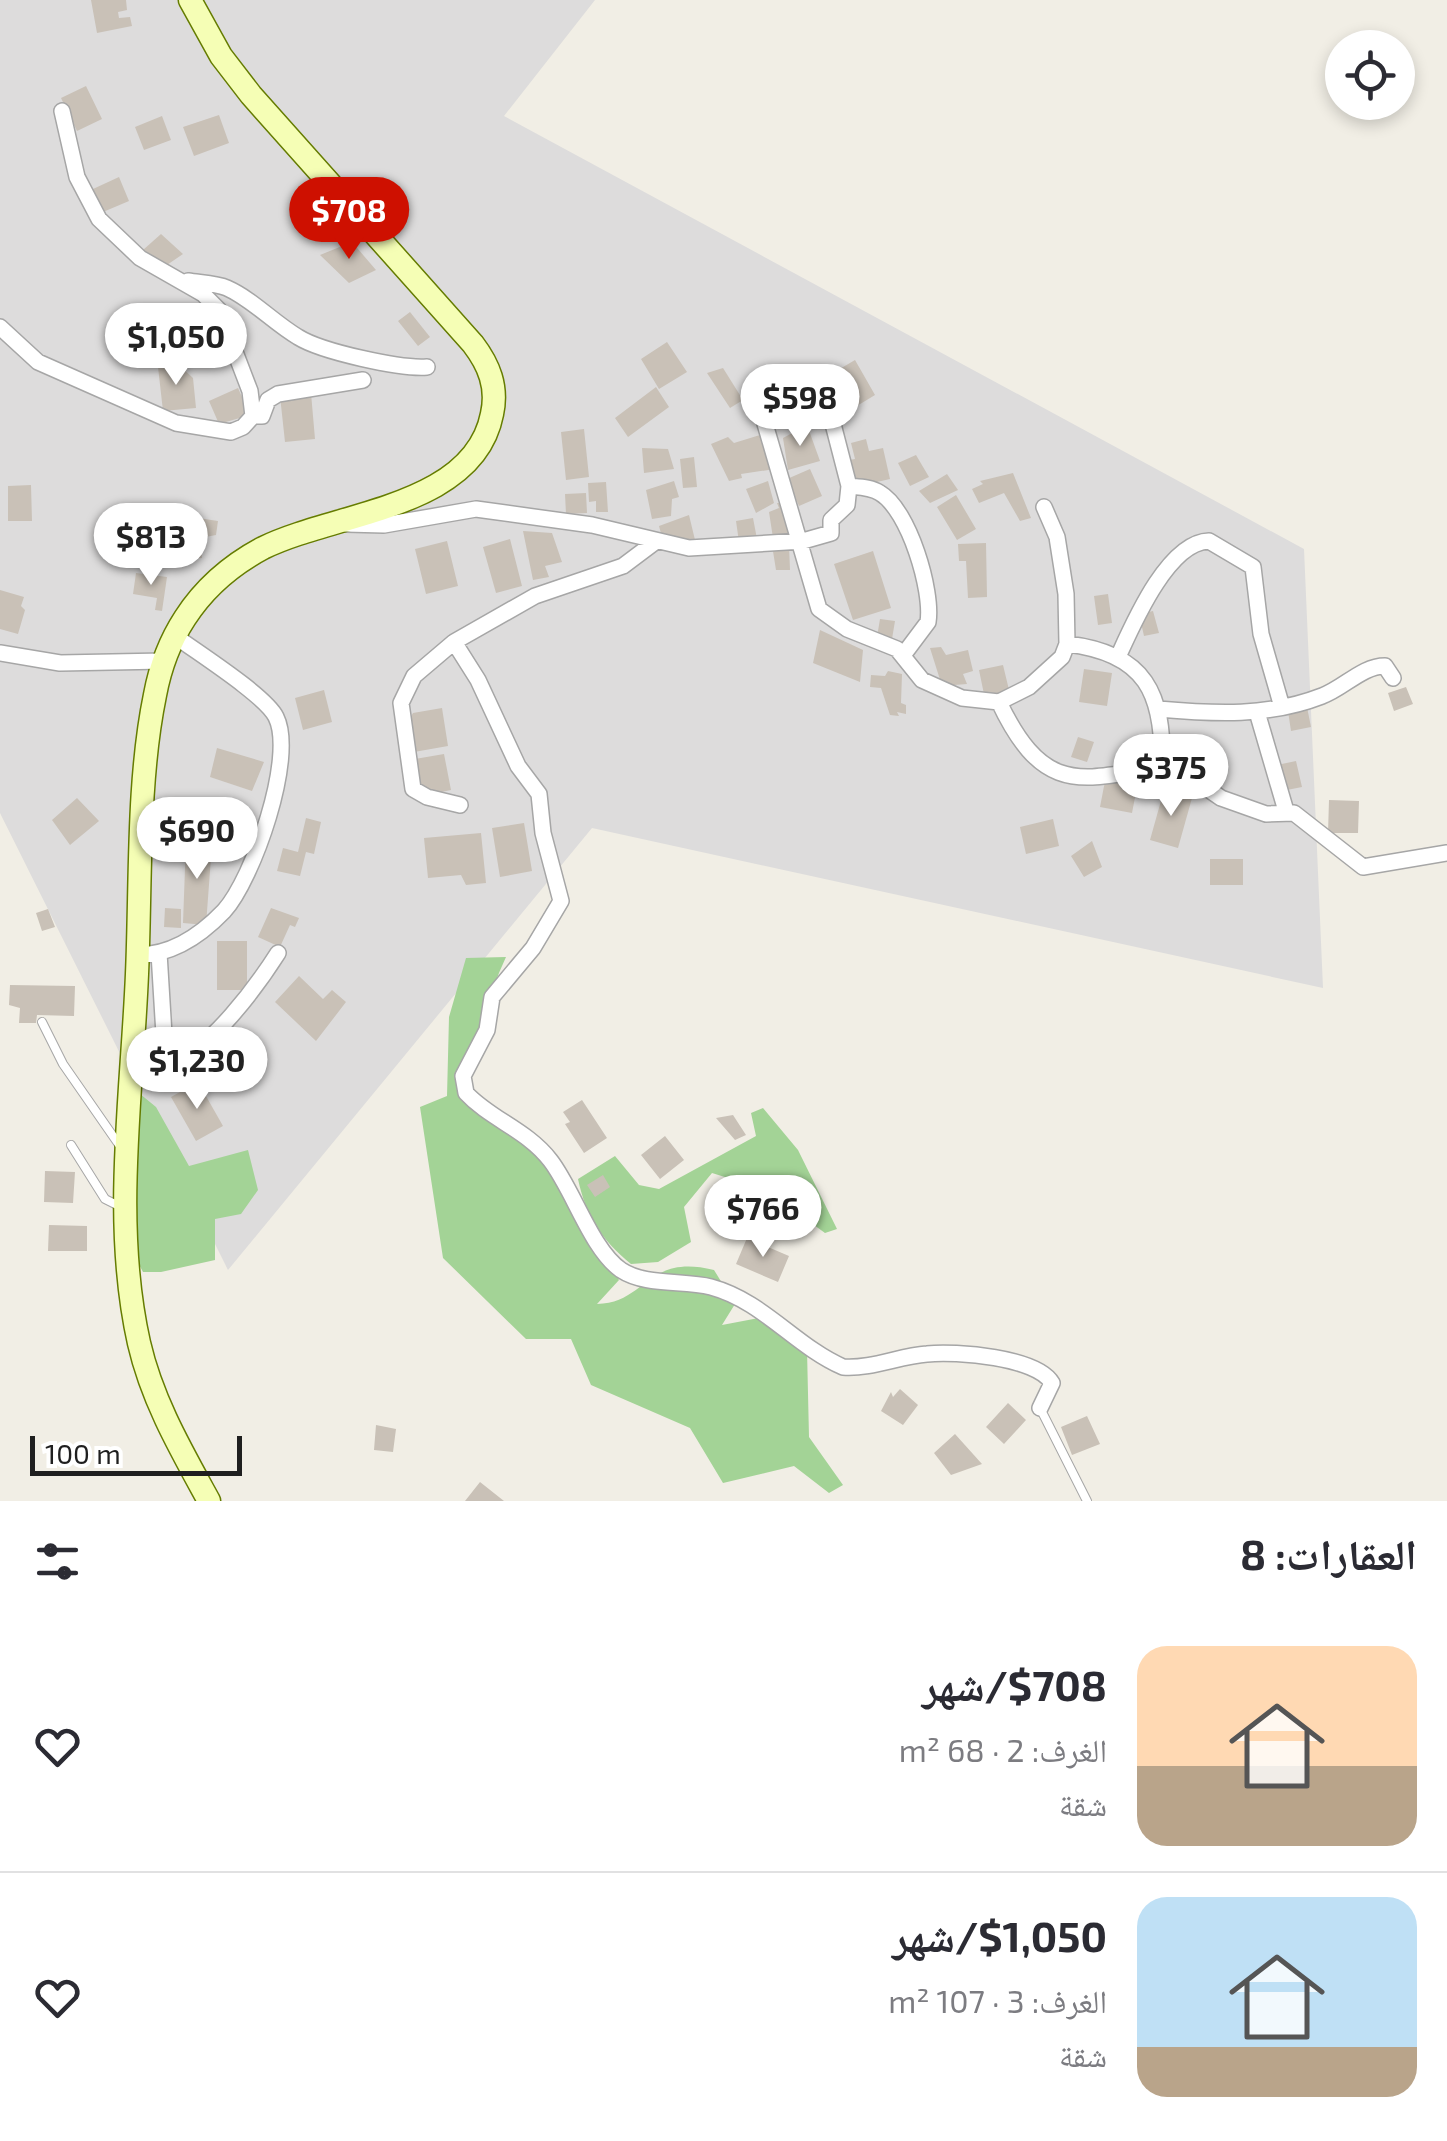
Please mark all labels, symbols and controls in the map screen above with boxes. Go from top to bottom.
map controls [1325,30,1415,120]
button: locate [1325,30,1415,120]
pin: $708 [290,177,408,262]
text: $708 [311,190,387,228]
pin: $1,050 [95,303,257,388]
text: $1,050 [127,316,225,354]
pin: $598 [741,364,859,449]
text: $598 [762,377,838,415]
pin: $813 [92,503,210,588]
text: $813 [116,516,186,554]
pin: $375 [1112,734,1230,819]
text: $375 [1135,747,1207,785]
pin: $690 [138,797,256,882]
text: $690 [159,810,235,848]
pin: $1,230 [116,1027,278,1112]
text: $1,230 [148,1040,246,1078]
pin: $766 [704,1175,822,1260]
text: $766 [726,1188,800,1226]
scale bar [30,1431,242,1476]
text: 100 m [45,1436,121,1470]
text: العقارات: 8 [1240,1528,1417,1578]
icon: filters [30,1534,85,1589]
text: $708/شهر [922,1659,1107,1709]
icon: home [1217,1686,1337,1806]
icon: heart [30,1719,85,1774]
text: الغرف: 2 · 68 m² [899,1730,1107,1768]
text: شقة [1059,1784,1107,1822]
text: $1,050/شهر [892,1910,1107,1960]
icon: home [1217,1937,1337,2057]
icon: heart [30,1970,85,2025]
text: الغرف: 3 · 107 m² [888,1981,1107,2019]
text: شقة [1059,2035,1107,2073]

